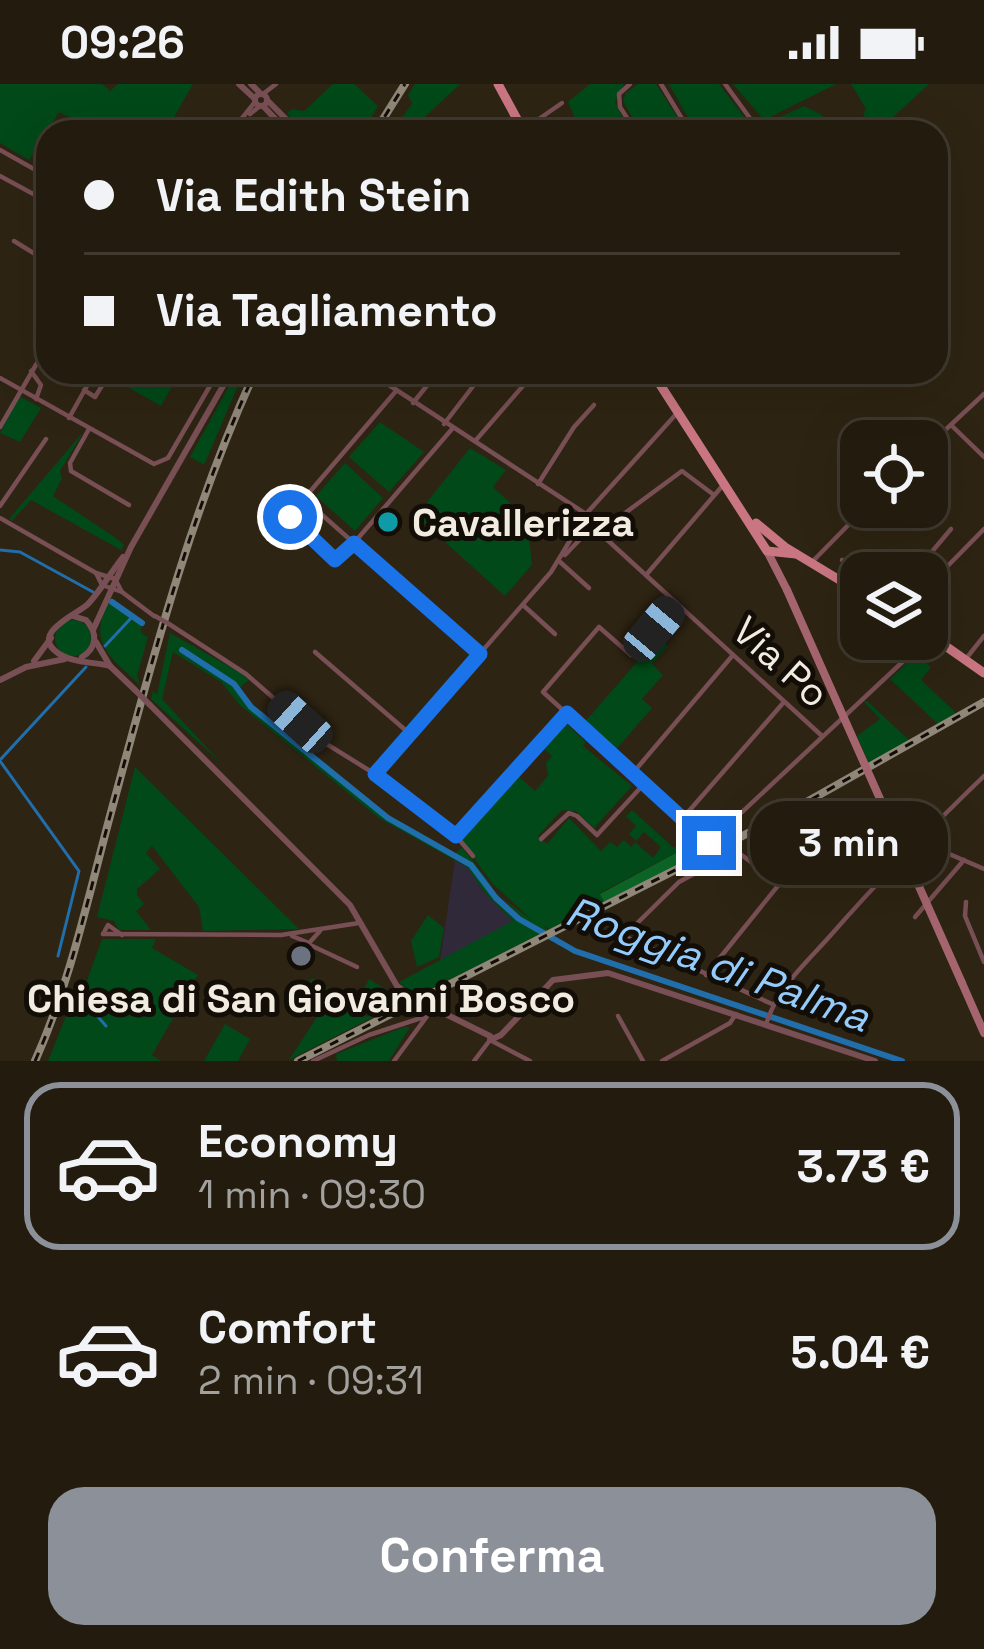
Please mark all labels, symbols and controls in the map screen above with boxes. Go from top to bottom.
text: 09:26 [60,14,185,71]
text: Via Edith Stein [156,167,471,224]
text: Via Tagliamento [156,282,497,339]
map controls [840,420,948,660]
button: locate [840,420,948,528]
route start [263,490,317,544]
place label: Cavallerizza [412,498,634,547]
marker: Cavallerizza [375,509,401,535]
button: layers [840,552,948,660]
car [617,590,691,668]
street label: Via Po [723,606,839,718]
car [261,685,339,759]
callout: 3 min [751,801,949,885]
route end [682,816,736,870]
text: 3 min [798,818,900,867]
water label: Roggia di Palma [559,885,878,1044]
marker: Chiesa di San Giovanni Bosco [288,943,314,969]
place label: Chiesa di San Giovanni Bosco [27,974,575,1023]
icon: car [54,1112,162,1220]
text: Economy [198,1113,398,1170]
text: 3.73 € [797,1138,930,1195]
text: 1 min · 09:30 [198,1170,426,1219]
icon: car [54,1298,162,1406]
text: Comfort [198,1299,377,1356]
text: 5.04 € [790,1324,930,1381]
text: 2 min · 09:31 [198,1356,424,1405]
button: Conferma [48,1487,936,1625]

